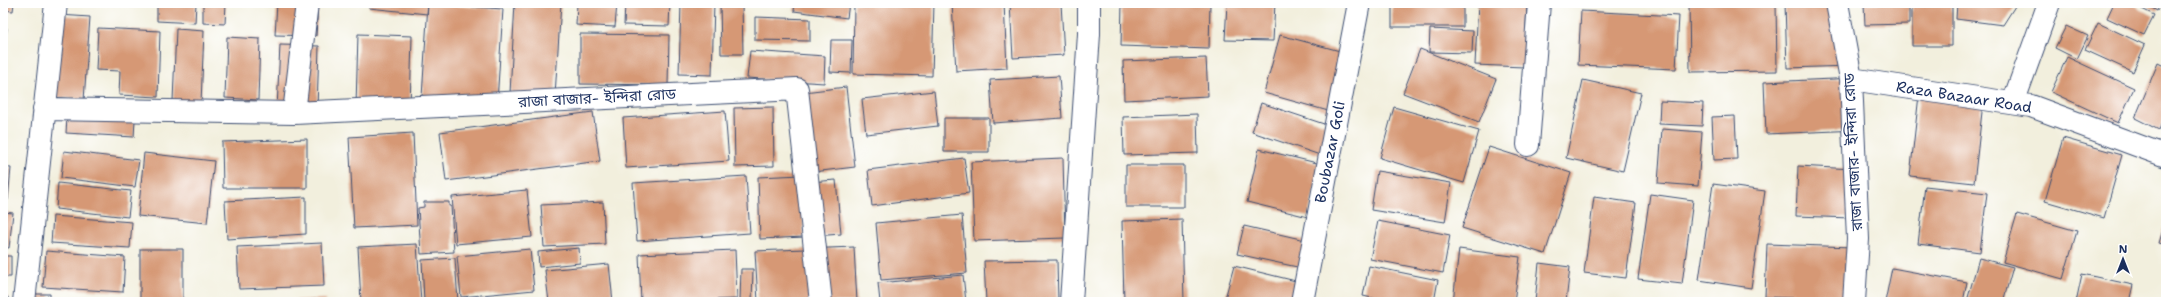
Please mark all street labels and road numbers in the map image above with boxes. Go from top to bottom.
street label: রাজা বাজার- ইন্দিরা রোড [1839,72,1867,232]
street label: Raza Bazaar Road [1895,76,2034,118]
street label: রাজা বাজার- ইন্দিরা রোড [517,84,677,112]
street label: Boubazar Goli [1310,99,1350,205]

